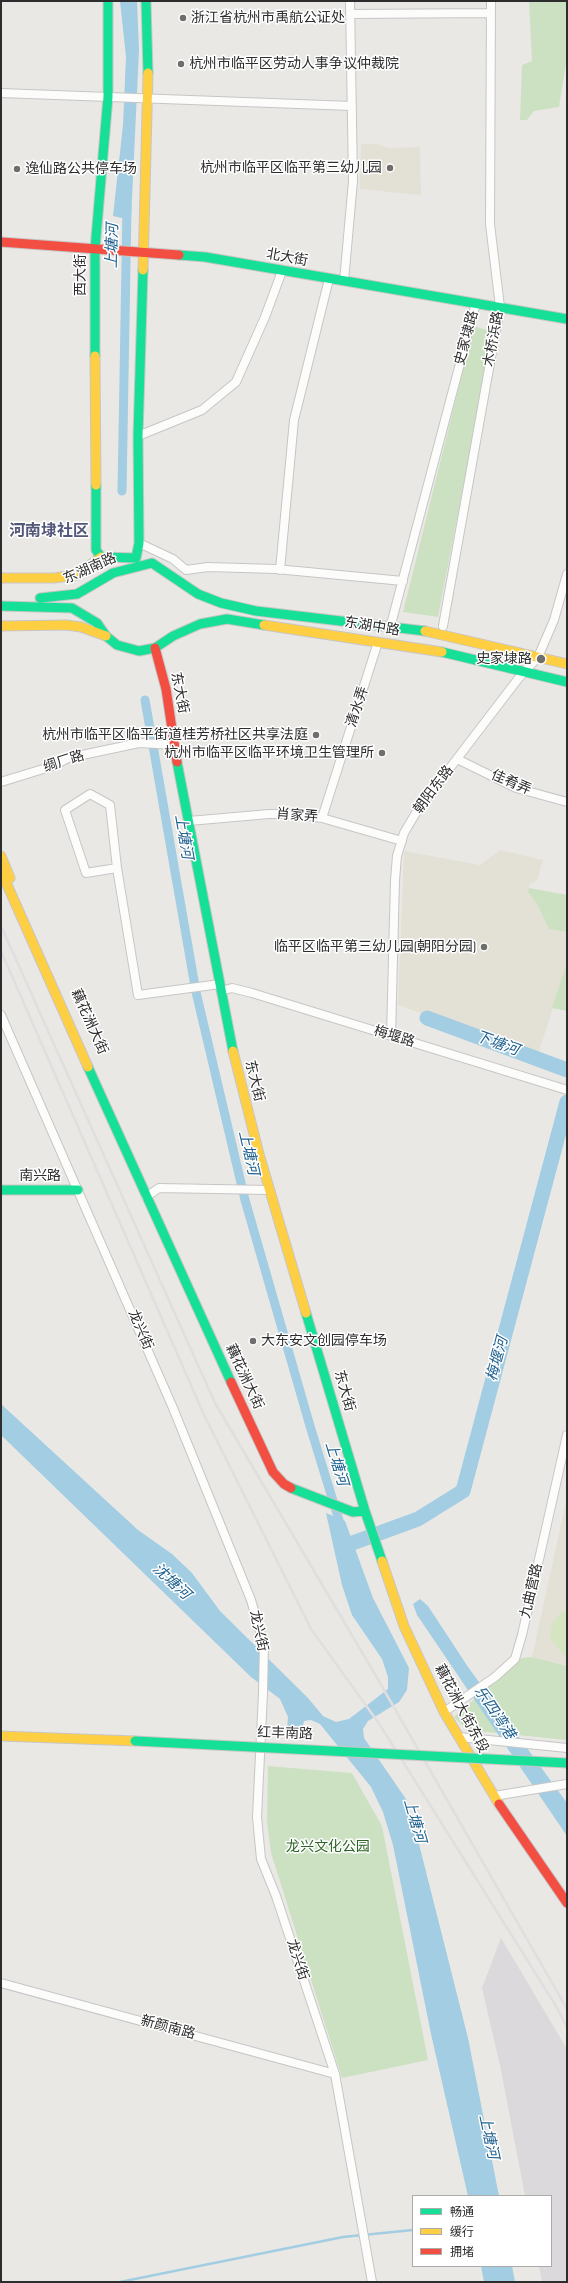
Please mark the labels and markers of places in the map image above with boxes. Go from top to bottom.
place label: 浙江省杭州市禹航公证处 [191,10,345,26]
marker: 浙江省杭州市禹航公证处 [178,13,188,23]
place label: 杭州市临平区劳动人事争议仲裁院 [189,56,399,72]
marker: 杭州市临平区劳动人事争议仲裁院 [176,59,186,69]
place label: 杭州市临平区临平第三幼儿园 [200,160,382,176]
place label: 逸仙路公共停车场 [25,161,137,177]
marker: 杭州市临平区临平第三幼儿园 [385,163,395,173]
marker: 逸仙路公共停车场 [12,164,22,174]
place label: 史家埭路 [476,651,532,667]
marker: 史家埭路 [535,653,547,665]
place label: 杭州市临平区临平街道桂芳桥社区共享法庭 [42,727,308,743]
marker: 杭州市临平区临平街道桂芳桥社区共享法庭 [311,730,321,740]
place label: 杭州市临平区临平环境卫生管理所 [164,745,374,761]
marker: 杭州市临平区临平环境卫生管理所 [377,748,387,758]
place label: 临平区临平第三幼儿园(朝阳分园) [274,939,476,955]
marker: 临平区临平第三幼儿园(朝阳分园) [479,942,489,952]
place label: 大东安文创园停车场 [261,1333,387,1349]
marker: 大东安文创园停车场 [248,1336,258,1346]

